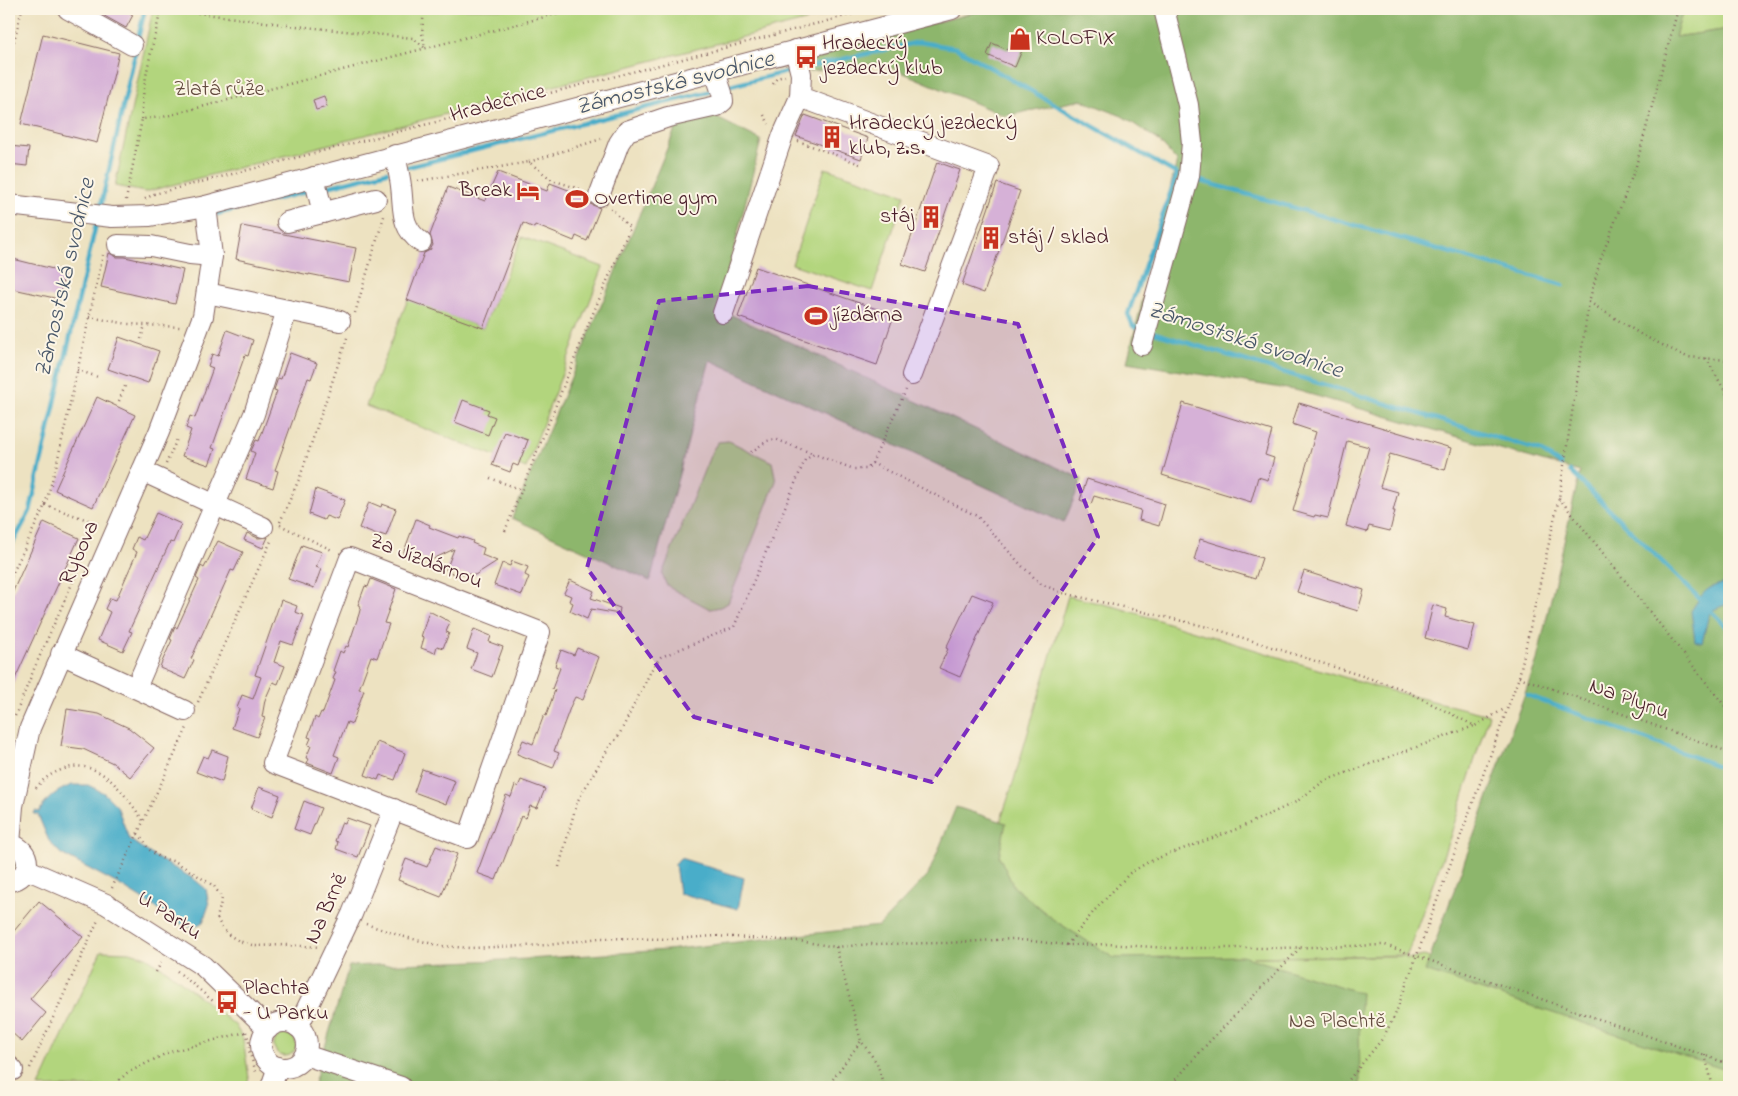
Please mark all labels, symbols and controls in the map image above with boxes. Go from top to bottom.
place label: KOLOFIX [1036,23,1116,55]
shop icon: KOLOFIX [1007,26,1033,52]
place label: Hradecký jezdecký klub [819,28,943,86]
water label: Zámostská svodnice [572,42,779,126]
bus stop icon: Hradecký jezdecký klub [793,44,819,70]
park label: Zlatá růže [174,74,264,106]
street label: Hradečnice [447,76,550,132]
place label: Hradecký jezdecký klub, z.s. [849,108,1017,165]
building icon: Hradecký jezdecký klub, z.s. [819,124,845,150]
water label: Zámostská svodnice [26,174,106,381]
place label: Break [458,175,512,207]
hotel icon: Break [515,178,541,204]
place label: Overtime gym [594,183,717,216]
sports icon: Overtime gym [564,186,590,212]
place label: stáj [880,201,915,233]
building icon: stáj [918,204,944,230]
place label: stáj / sklad [1008,222,1109,254]
building icon: stáj / sklad [978,225,1004,251]
water label: Zámostská svodnice [1143,293,1348,389]
place label: jízdárna [829,300,903,332]
sports icon: jízdárna [803,303,829,329]
street label: Rybova [52,516,109,591]
street label: Za Jízdárnou [365,526,487,598]
street label: Na Plynu [1584,671,1673,730]
street label: Na Brně [297,868,357,950]
street label: U Parku [130,883,208,949]
place label: Plachta - U Parku [243,973,328,1030]
bus stop icon: Plachta - U Parku [214,989,240,1015]
park label: Na Plachtě [1289,1006,1385,1038]

